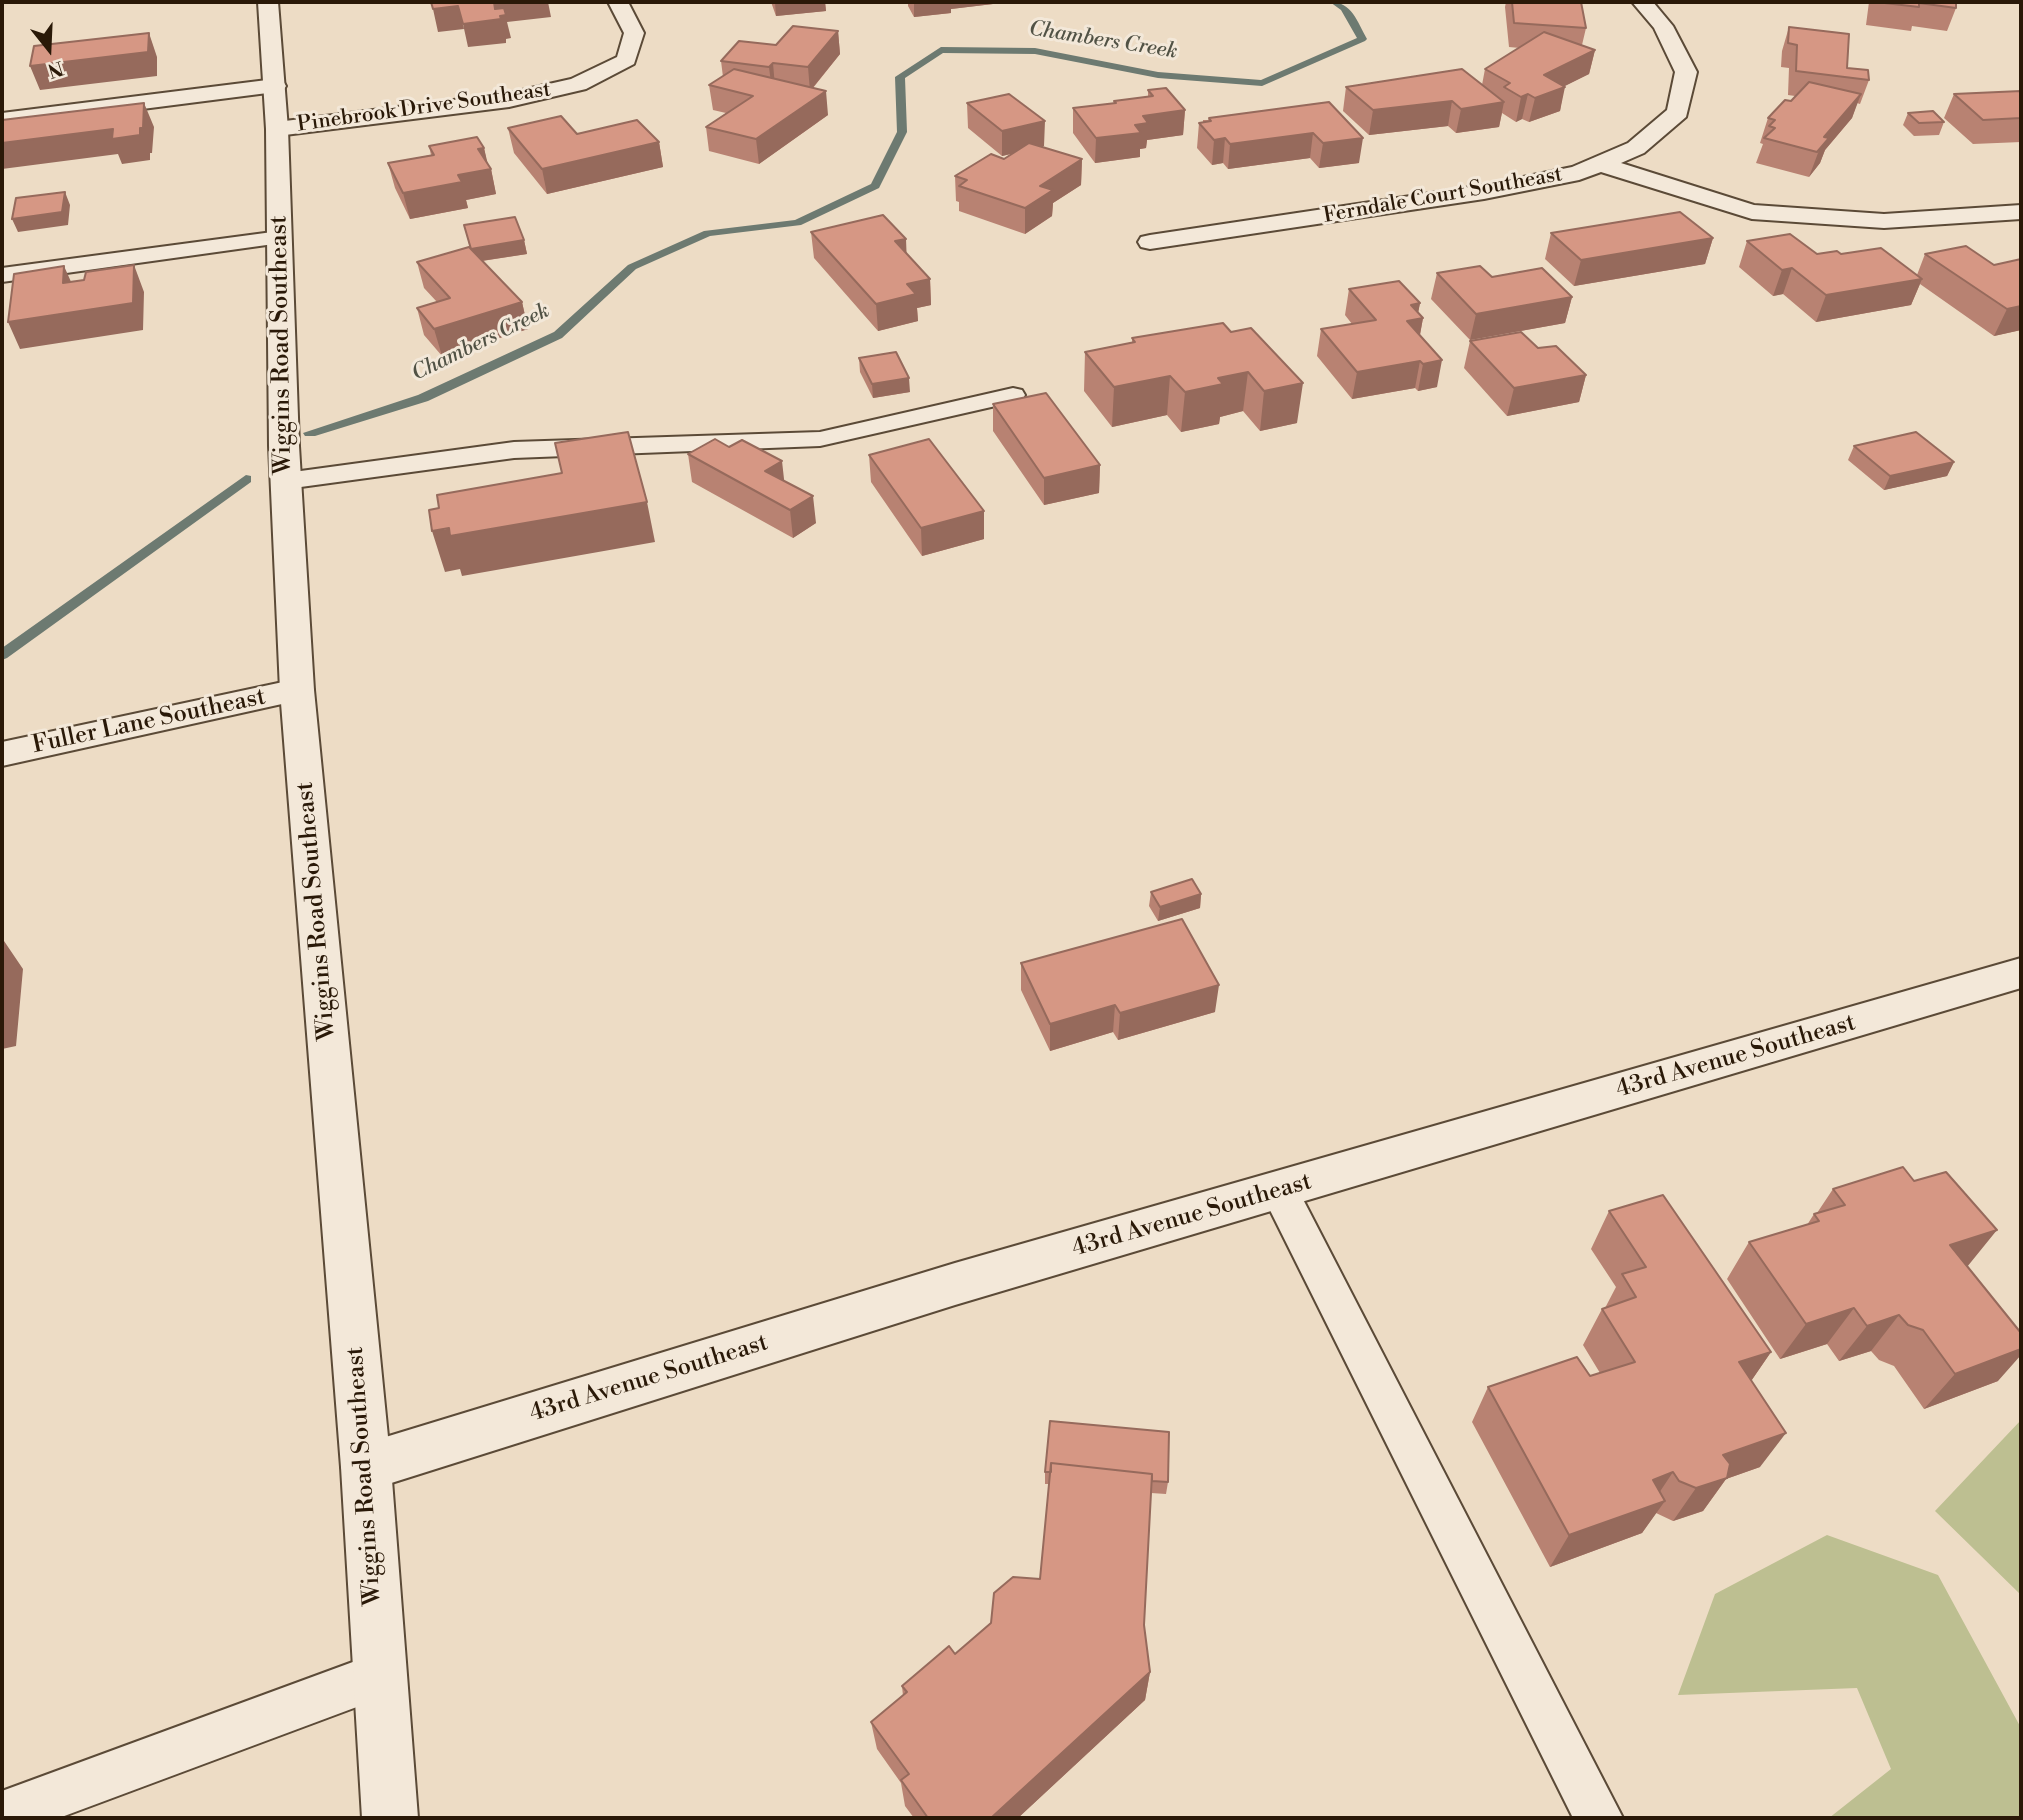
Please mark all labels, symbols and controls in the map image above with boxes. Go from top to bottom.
north arrow [14,14,84,84]
water label: Chambers Creek [1027,17,1179,65]
text: N [45,55,66,83]
street label: Pinebrook Drive Southeast [296,78,552,138]
street label: Ferndale Court Southeast [1322,163,1564,229]
street label: Wiggins Road Southeast [265,215,299,475]
water label: Chambers Creek [408,299,554,387]
street label: Fuller Lane Southeast [30,683,268,761]
street label: Wiggins Road Southeast [291,781,343,1041]
street label: 43rd Avenue Southeast [1613,1009,1859,1105]
street label: 43rd Avenue Southeast [1069,1168,1315,1264]
street label: 43rd Avenue Southeast [526,1329,772,1429]
street label: Wiggins Road Southeast [342,1346,388,1606]

